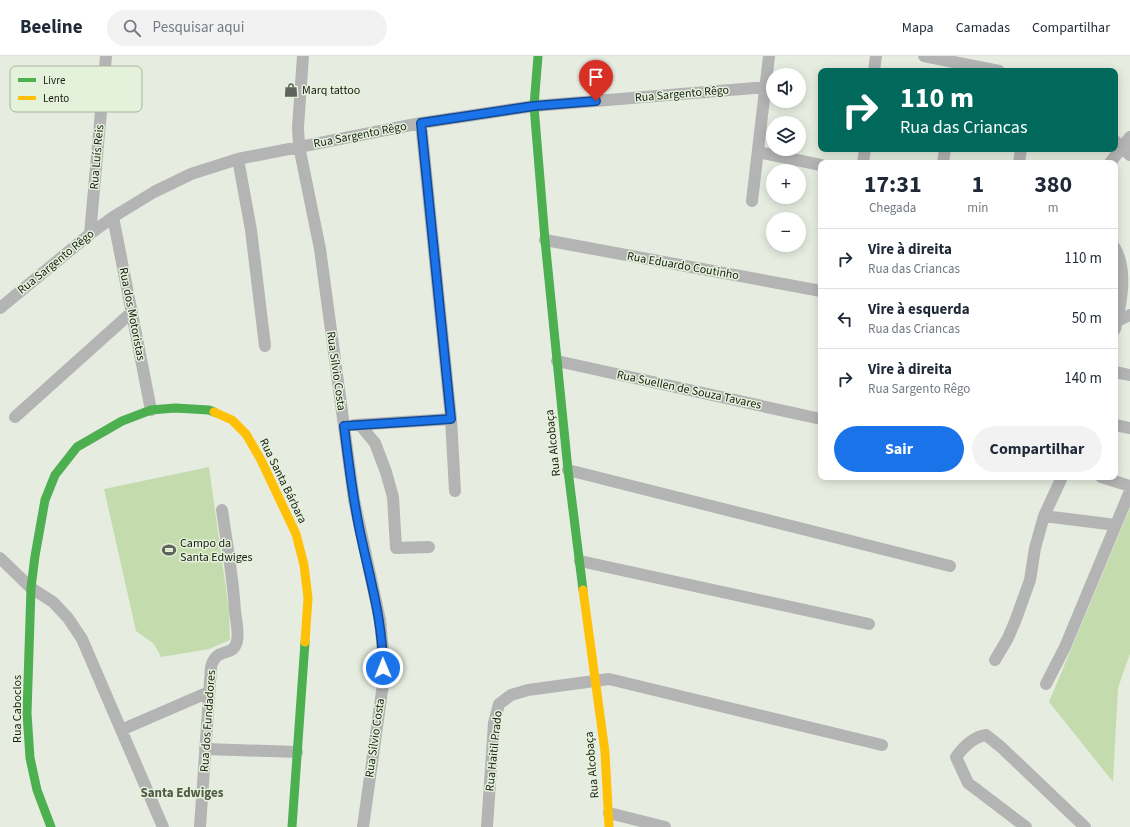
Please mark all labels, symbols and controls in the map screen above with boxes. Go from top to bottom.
search box [107,10,387,46]
text: Beeline [20,14,83,41]
icon: search [121,17,143,39]
text: Pesquisar aqui [153,17,244,38]
text: Mapa [902,18,934,38]
text: Camadas [956,18,1010,38]
text: Compartilhar [1032,18,1110,38]
pin [579,60,613,101]
legend [10,66,142,112]
icon: arrive [585,66,607,88]
map controls [766,68,806,252]
button: sound [766,68,806,108]
text: Livre [43,73,66,88]
text: 110 m [900,78,974,118]
street label: Rua Sargento Rêgo [634,81,730,107]
shop icon: Marq tattoo [283,82,299,98]
place label: Marq tattoo [302,82,360,99]
icon: right [834,84,886,136]
text: Lento [43,91,69,106]
text: Rua das Criancas [900,115,1027,140]
button: layers [766,116,806,156]
street label: Rua Sargento Rêgo [312,118,408,152]
street label: Rua Luís Reis [86,124,108,190]
button: + [766,164,806,204]
text: 17:31 [864,167,922,202]
text: 1 [972,167,984,202]
text: 380 [1034,167,1072,202]
text: Chegada [869,199,916,217]
text: min [967,199,988,217]
text: m [1048,199,1059,217]
button: − [766,212,806,252]
street label: Rua Sargento Rêgo [14,226,98,298]
text: Vire à direita [868,239,952,260]
street label: Rua Eduardo Coutinho [626,248,740,284]
icon: right [834,248,856,270]
text: 110 m [1064,248,1102,269]
text: Rua das Criancas [868,260,960,278]
street label: Rua dos Motoristas [115,266,149,362]
text: Vire à esquerda [868,299,970,320]
icon: left [834,308,856,330]
text: 50 m [1072,308,1102,329]
text: Rua das Criancas [868,320,960,338]
street label: Rua Sílvio Costa [322,330,350,412]
text: Vire à direita [868,359,952,380]
street label: Rua Suellen de Souza Tavares [615,366,763,414]
icon: right [834,368,856,390]
text: 140 m [1064,368,1102,389]
text: Rua Sargento Rêgo [868,380,970,398]
street label: Rua Alcobaça [541,409,565,477]
button: Sair [834,426,964,472]
button: Compartilhar [972,426,1102,472]
street label: Rua Santa Bárbara [255,436,311,526]
place label: Campo da Santa Edwiges [180,535,253,566]
sports icon: Campo da Santa Edwiges [161,542,177,558]
position arrow [362,647,404,689]
street label: Rua dos Fundadores [196,669,220,773]
street label: Rua Caboclos [9,675,26,743]
street label: Rua Sílvio Costa [361,697,389,779]
street label: Rua Haitil Prado [481,710,507,792]
street label: Rua Alcobaça [581,731,603,799]
district label: Santa Edwiges [141,784,224,802]

